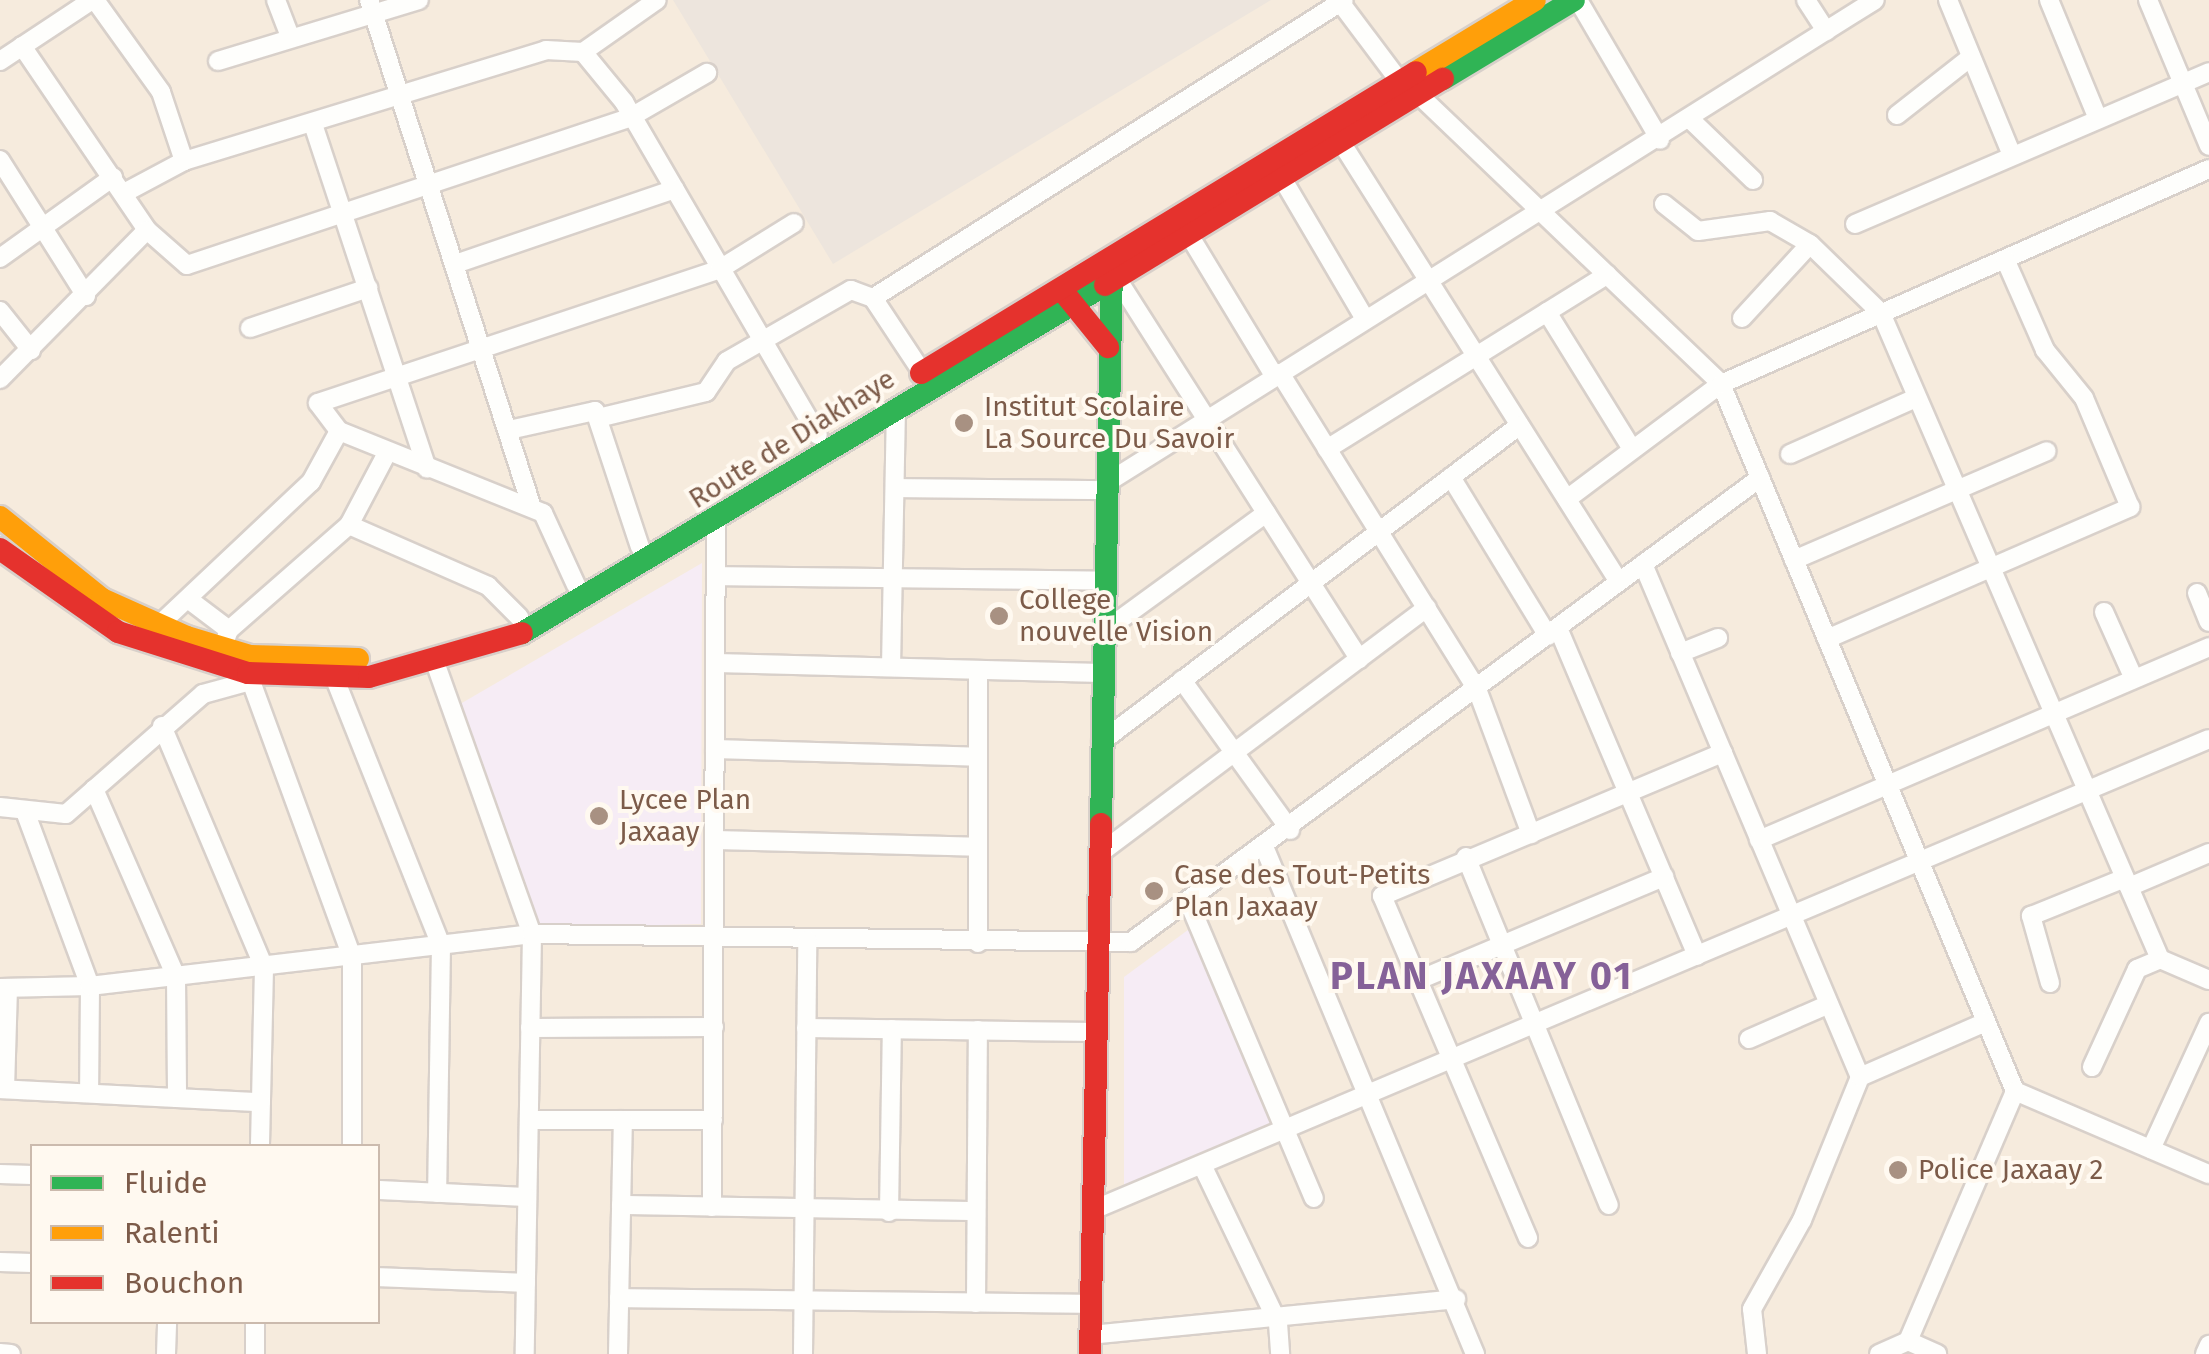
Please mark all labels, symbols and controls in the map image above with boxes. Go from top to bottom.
street label: Route de Diakhaye [683,362,901,516]
place label: Institut Scolaire La Source Du Savoir [984,390,1234,456]
marker: Institut Scolaire La Source Du Savoir [953,412,975,434]
place label: College nouvelle Vision [1019,583,1213,649]
marker: College nouvelle Vision [988,605,1010,627]
place label: Lycee Plan Jaxaay [619,783,751,849]
marker: Lycee Plan Jaxaay [588,805,610,827]
place label: Case des Tout-Petits Plan Jaxaay [1174,858,1430,924]
marker: Case des Tout-Petits Plan Jaxaay [1143,880,1165,902]
district label: PLAN JAXAAY 01 [1330,954,1634,1000]
legend [30,1144,380,1324]
place label: Police Jaxaay 2 [1918,1153,2103,1187]
marker: Police Jaxaay 2 [1887,1159,1909,1181]
text: Fluide [124,1165,207,1201]
text: Ralenti [124,1215,220,1251]
text: Bouchon [124,1265,244,1301]

